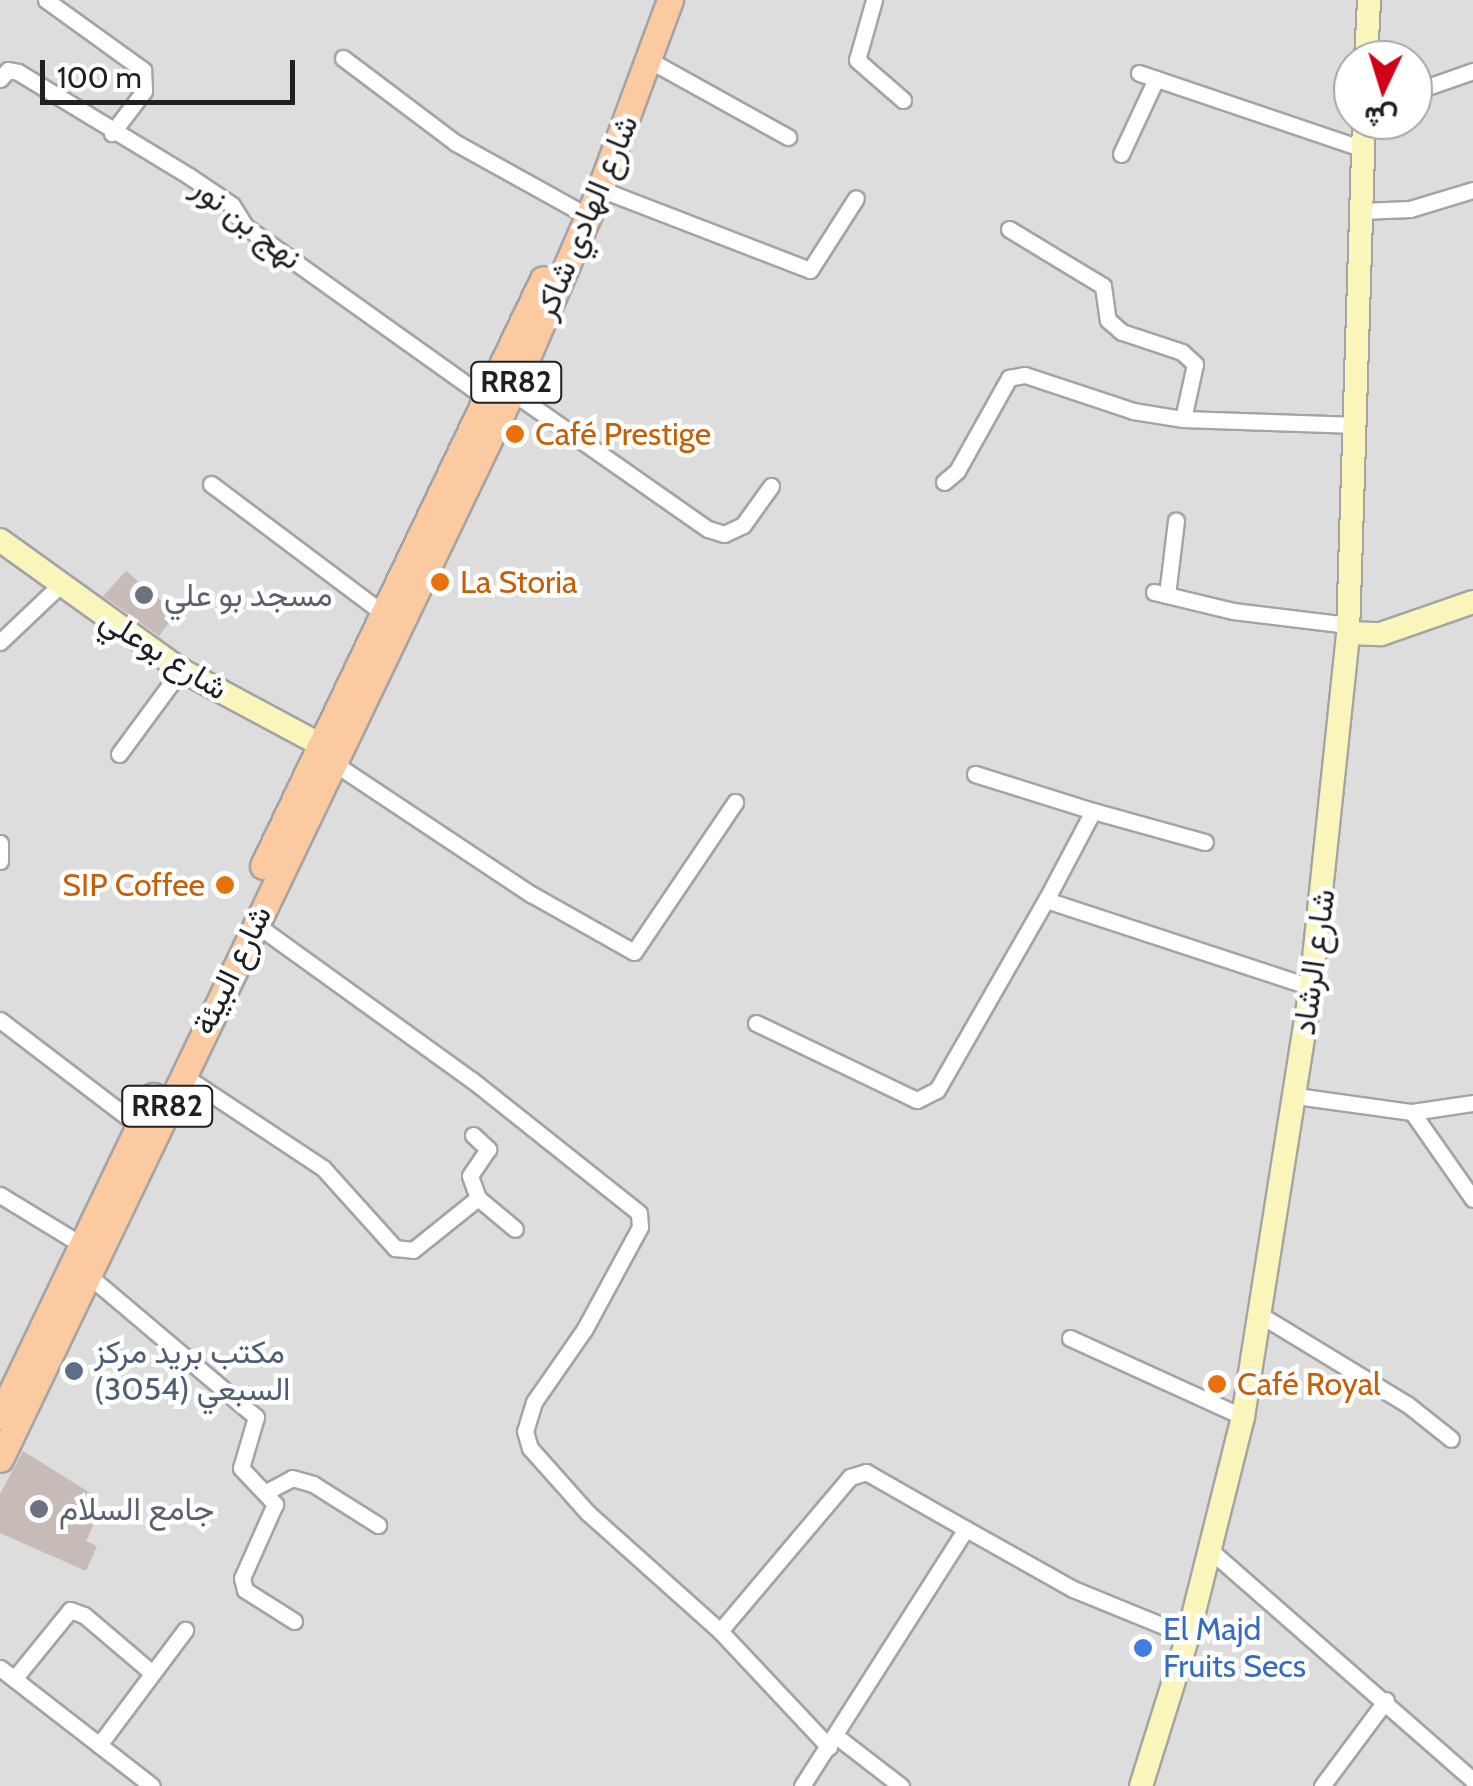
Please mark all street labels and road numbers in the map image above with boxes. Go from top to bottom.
street label: شارع الهادي شاكر [526,109,646,325]
street label: نهج بن نور [185,168,309,278]
road number: RR82 [468,357,564,407]
street label: شارع بوعلي [93,600,235,708]
street label: شارع الرشاد [1285,887,1343,1037]
street label: شارع البيئة [184,899,280,1041]
road number: RR82 [120,1081,214,1131]

